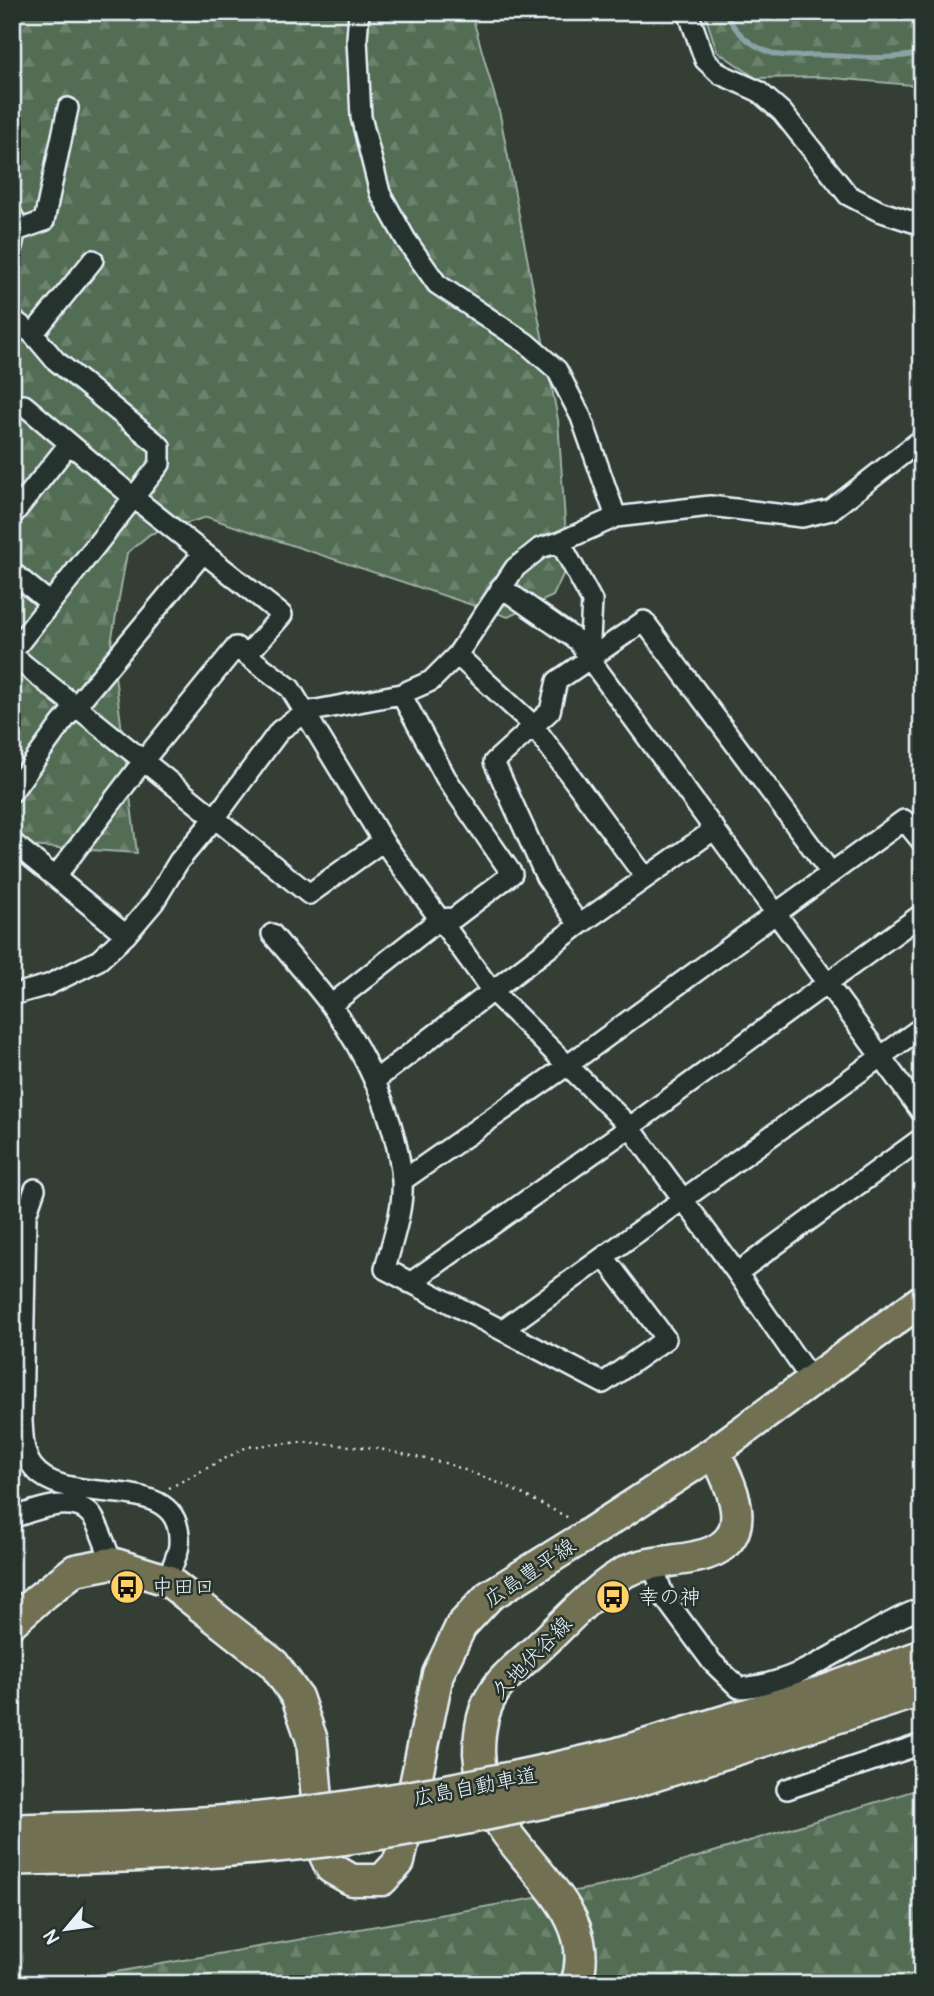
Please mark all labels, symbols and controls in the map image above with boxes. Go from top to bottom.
street label: 広島豊平線 [479,1532,581,1614]
bus stop icon: 中田口 [108,1568,146,1606]
place label: 中田口 [152,1574,215,1601]
bus stop icon: 幸の神 [594,1578,632,1616]
place label: 幸の神 [638,1584,701,1611]
street label: 久地伏谷線 [486,1611,578,1705]
street label: 広島自動車道 [411,1762,539,1812]
north arrow [32,1895,102,1965]
text: N [38,1925,66,1948]

